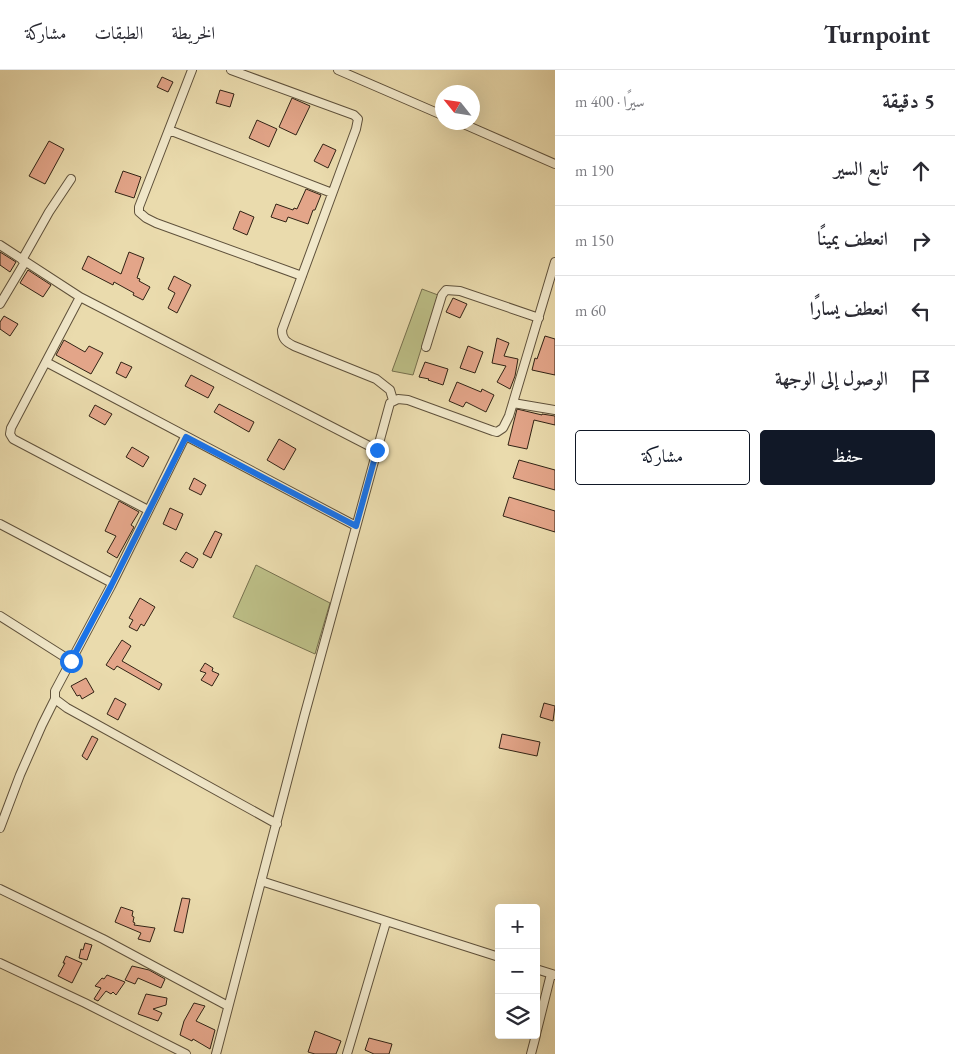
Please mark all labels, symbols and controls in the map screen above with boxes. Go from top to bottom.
text: Turnpoint [824,19,930,50]
text: مشاركة [25,21,66,44]
text: الطبقات [94,21,143,44]
text: الخريطة [171,21,215,44]
north arrow [435,85,480,130]
text: 5 دقيقة [882,87,935,114]
text: سيرًا · 400 m [575,91,645,112]
text: تابع السير [834,156,888,181]
icon: ahead [907,157,935,185]
text: 190 m [575,160,614,181]
text: انعطف يمينًا [817,226,888,251]
icon: right [907,227,935,255]
text: 150 m [575,230,614,251]
text: انعطف يسارًا [810,296,888,321]
icon: left [907,297,935,325]
text: 60 m [575,300,606,321]
text: الوصول إلى الوجهة [775,366,888,391]
icon: arrive [907,367,935,395]
button: مشاركة [575,430,750,485]
button: حفظ [760,430,935,485]
route end [366,439,389,462]
route start [60,650,83,673]
map controls [495,904,540,1039]
button: + [495,904,540,949]
button: − [495,949,540,994]
button: layers [495,994,540,1039]

